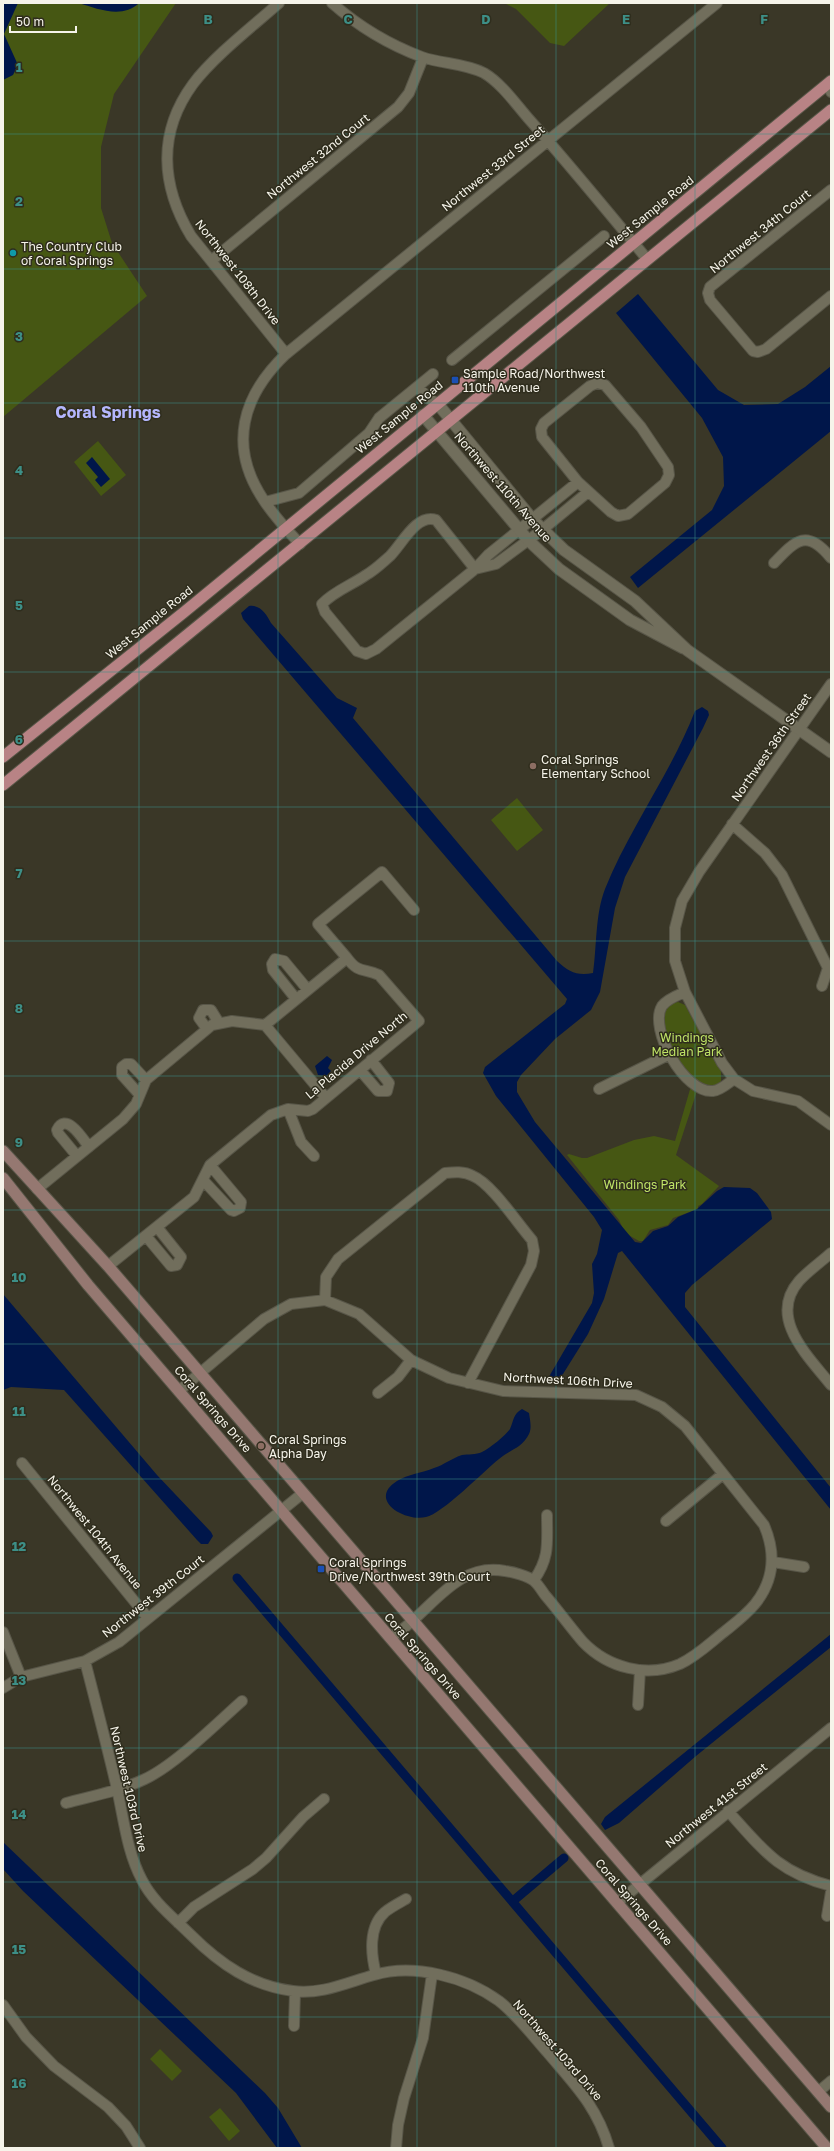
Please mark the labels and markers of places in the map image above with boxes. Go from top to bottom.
place label: The Country Club of Coral Springs [21,239,122,268]
marker: The Country Club of Coral Springs [8,248,18,258]
place label: Sample Road/Northwest 110th Avenue [463,366,606,395]
marker: Sample Road/Northwest 110th Avenue [450,375,460,385]
place label: Coral Springs Elementary School [541,752,650,781]
marker: Coral Springs Elementary School [528,761,538,771]
place label: Coral Springs Alpha Day [269,1432,347,1461]
marker: Coral Springs Alpha Day [256,1441,266,1451]
place label: Coral Springs Drive/Northwest 39th Court [329,1555,491,1584]
marker: Coral Springs Drive/Northwest 39th Court [316,1564,326,1574]

